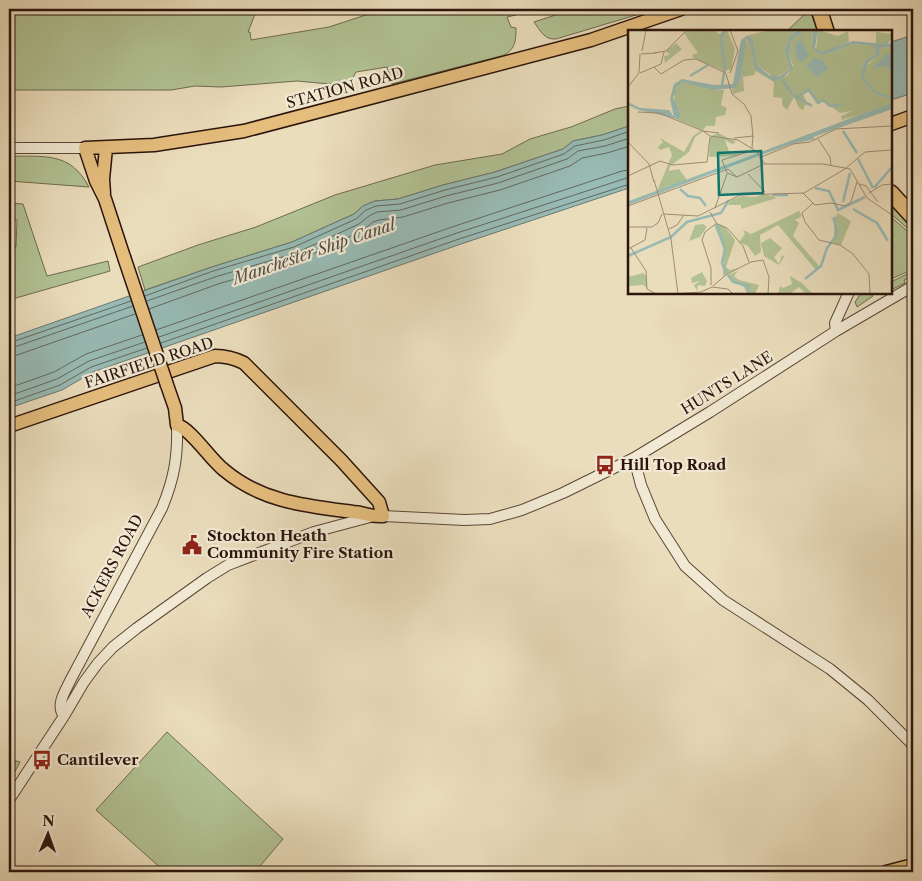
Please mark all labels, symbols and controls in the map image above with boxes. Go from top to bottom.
inset map [628,30,892,294]
street label: STATION ROAD [284,63,406,112]
water label: Manchester Ship Canal [228,213,400,289]
street label: FAIRFIELD ROAD [82,333,216,392]
street label: HUNTS LANE [677,347,776,418]
bus stop icon: Hill Top Road [594,454,616,476]
place label: Hill Top Road [620,455,726,474]
street label: ACKERS ROAD [76,511,147,622]
place label: Stockton Heath Community Fire Station [207,526,394,562]
public building icon: Stockton Heath Community Fire Station [181,534,203,556]
bus stop icon: Cantilever [31,749,53,771]
place label: Cantilever [57,750,139,769]
north arrow [22,808,72,858]
text: N [42,812,55,830]

